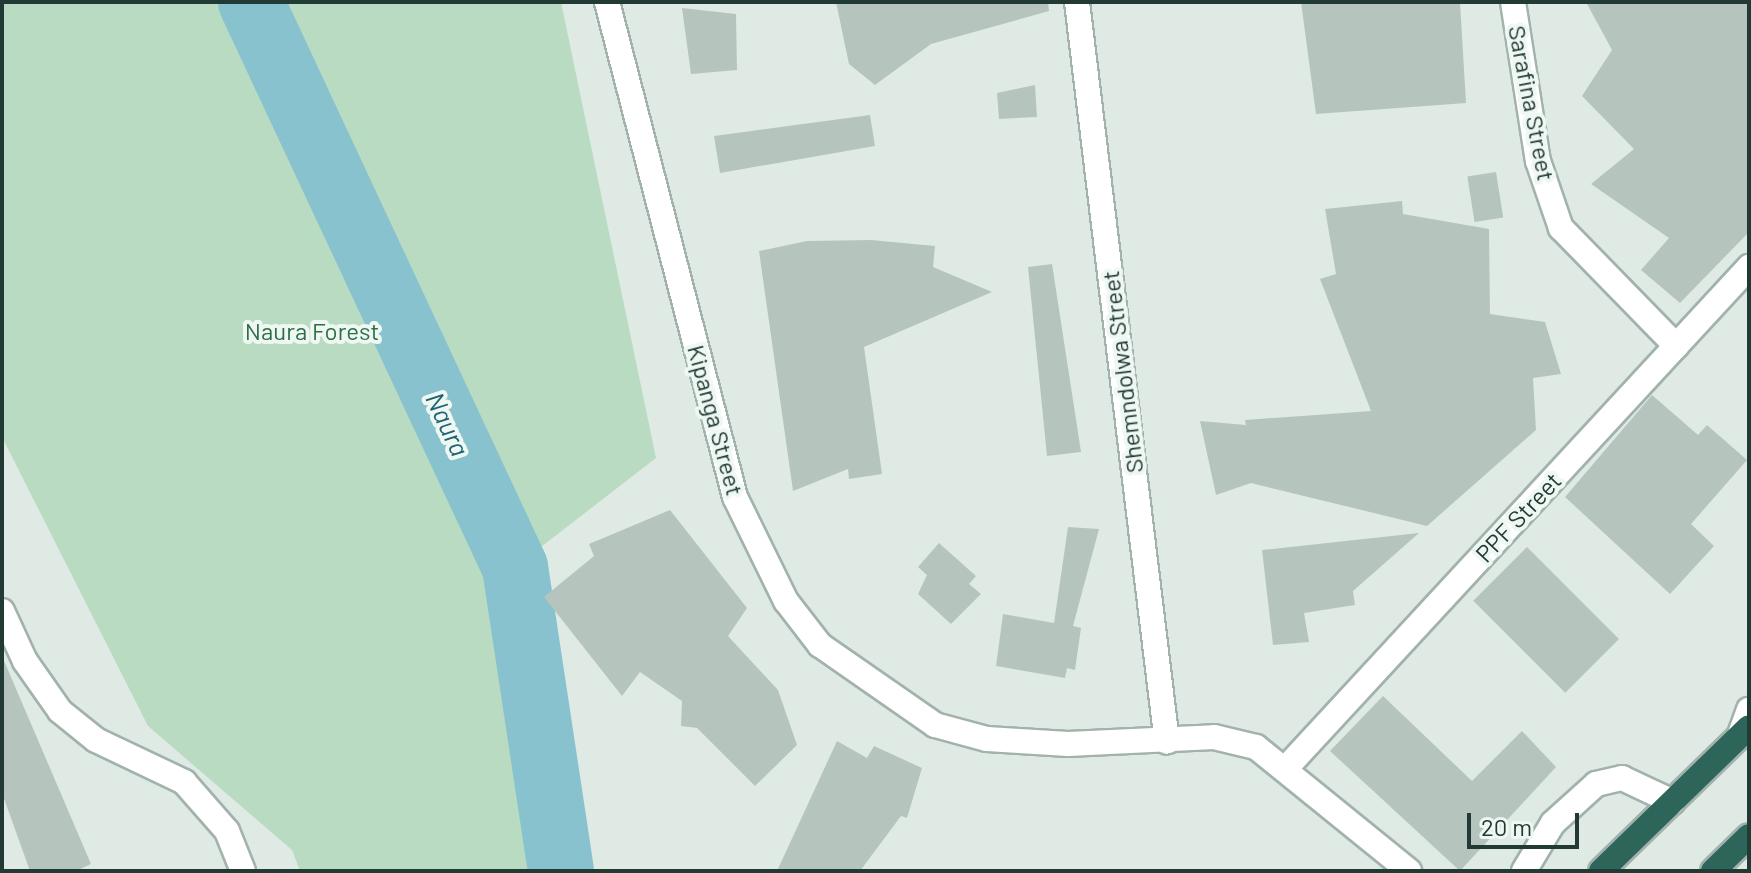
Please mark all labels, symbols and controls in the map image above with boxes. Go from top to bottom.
street label: Sarafina Street [1503,23,1561,183]
street label: Shemndolwa Street [1095,269,1149,475]
park label: Naura Forest [245,317,379,345]
street label: Kipanga Street [682,342,750,498]
water label: Naura [420,387,476,461]
street label: PPF Street [1469,466,1567,568]
scale bar [1471,797,1583,847]
text: 20 m [1481,812,1532,841]

